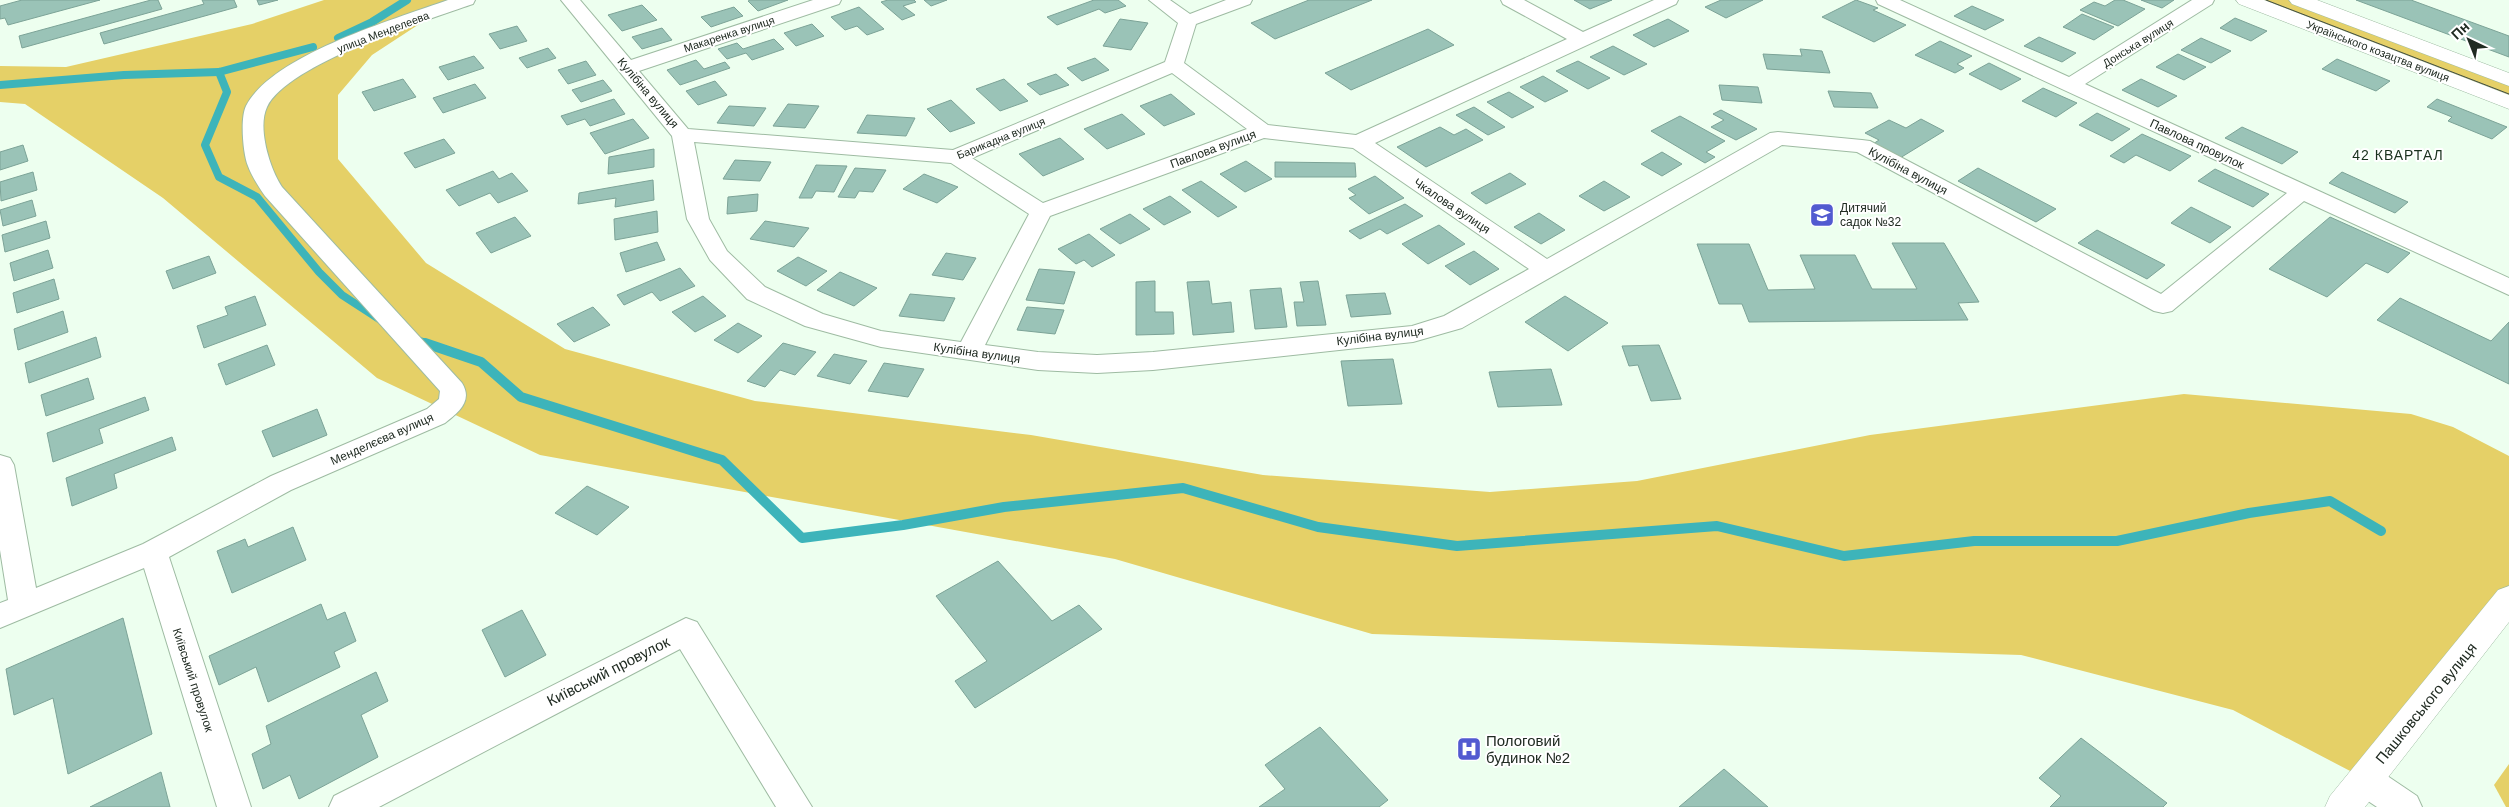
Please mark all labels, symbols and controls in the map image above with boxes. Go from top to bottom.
street label: улица Менделеева [335,9,431,55]
street label: Макаренка вулиця [682,14,776,54]
north arrow [2444,15,2494,65]
street label: Донська вулиця [2101,16,2176,70]
street label: Українського козацтва вулиця [2305,18,2451,84]
text: Пн [2448,18,2472,43]
street label: Кулібіна вулиця [615,55,681,131]
street label: Барикадна вулиця [955,115,1047,161]
street label: Павлова провулок [2148,116,2247,172]
street label: Павлова вулиця [1168,127,1258,171]
street label: Кулібіна вулиця [1866,144,1950,198]
district label: 42 КВАРТАЛ [2352,147,2444,163]
street label: Чкалова вулиця [1411,175,1493,237]
place label: Дитячий садок №32 [1840,201,1901,229]
school or university icon: Дитячий садок №32 [1809,202,1835,228]
street label: Кулібіна вулиця [1336,324,1424,348]
street label: Кулібіна вулиця [933,340,1021,366]
street label: Менделєєва вулиця [328,410,436,468]
street label: Київський провулок [170,626,217,734]
street label: Київський провулок [544,633,673,709]
street label: Пашковського вулиця [2372,639,2480,767]
place label: Пологовий будинок №2 [1486,732,1570,766]
hospital icon: Пологовий будинок №2 [1456,736,1482,762]

